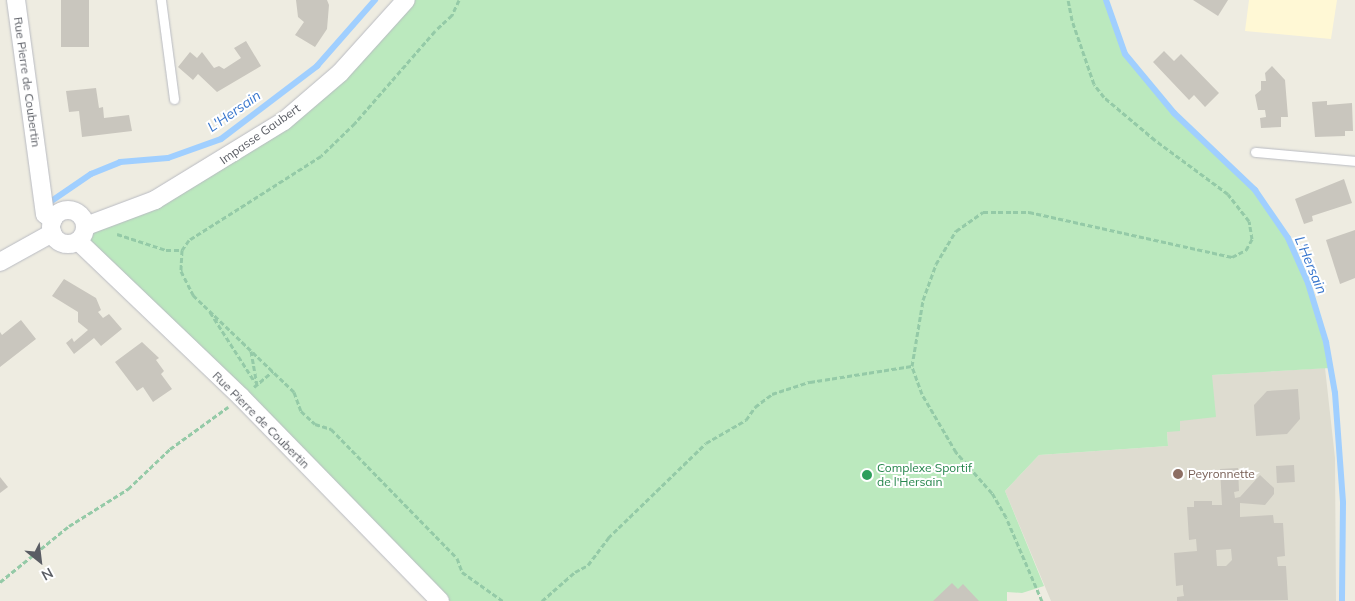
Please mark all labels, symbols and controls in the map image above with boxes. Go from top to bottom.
street label: Rue Pierre de Coubertin [11,16,43,148]
water label: L'Hersain [204,87,264,135]
street label: Impasse Gaubert [217,101,303,167]
water label: L'Hersain [1291,234,1331,296]
street label: Rue Pierre de Coubertin [209,368,313,472]
place label: Complexe Sportif de l'Hersain [877,461,972,489]
place label: Peyronnette [1188,467,1255,481]
marker: Peyronnette [1172,468,1184,480]
marker: Complexe Sportif de l'Hersain [861,469,873,481]
north arrow [15,536,65,586]
text: N [38,564,56,585]

